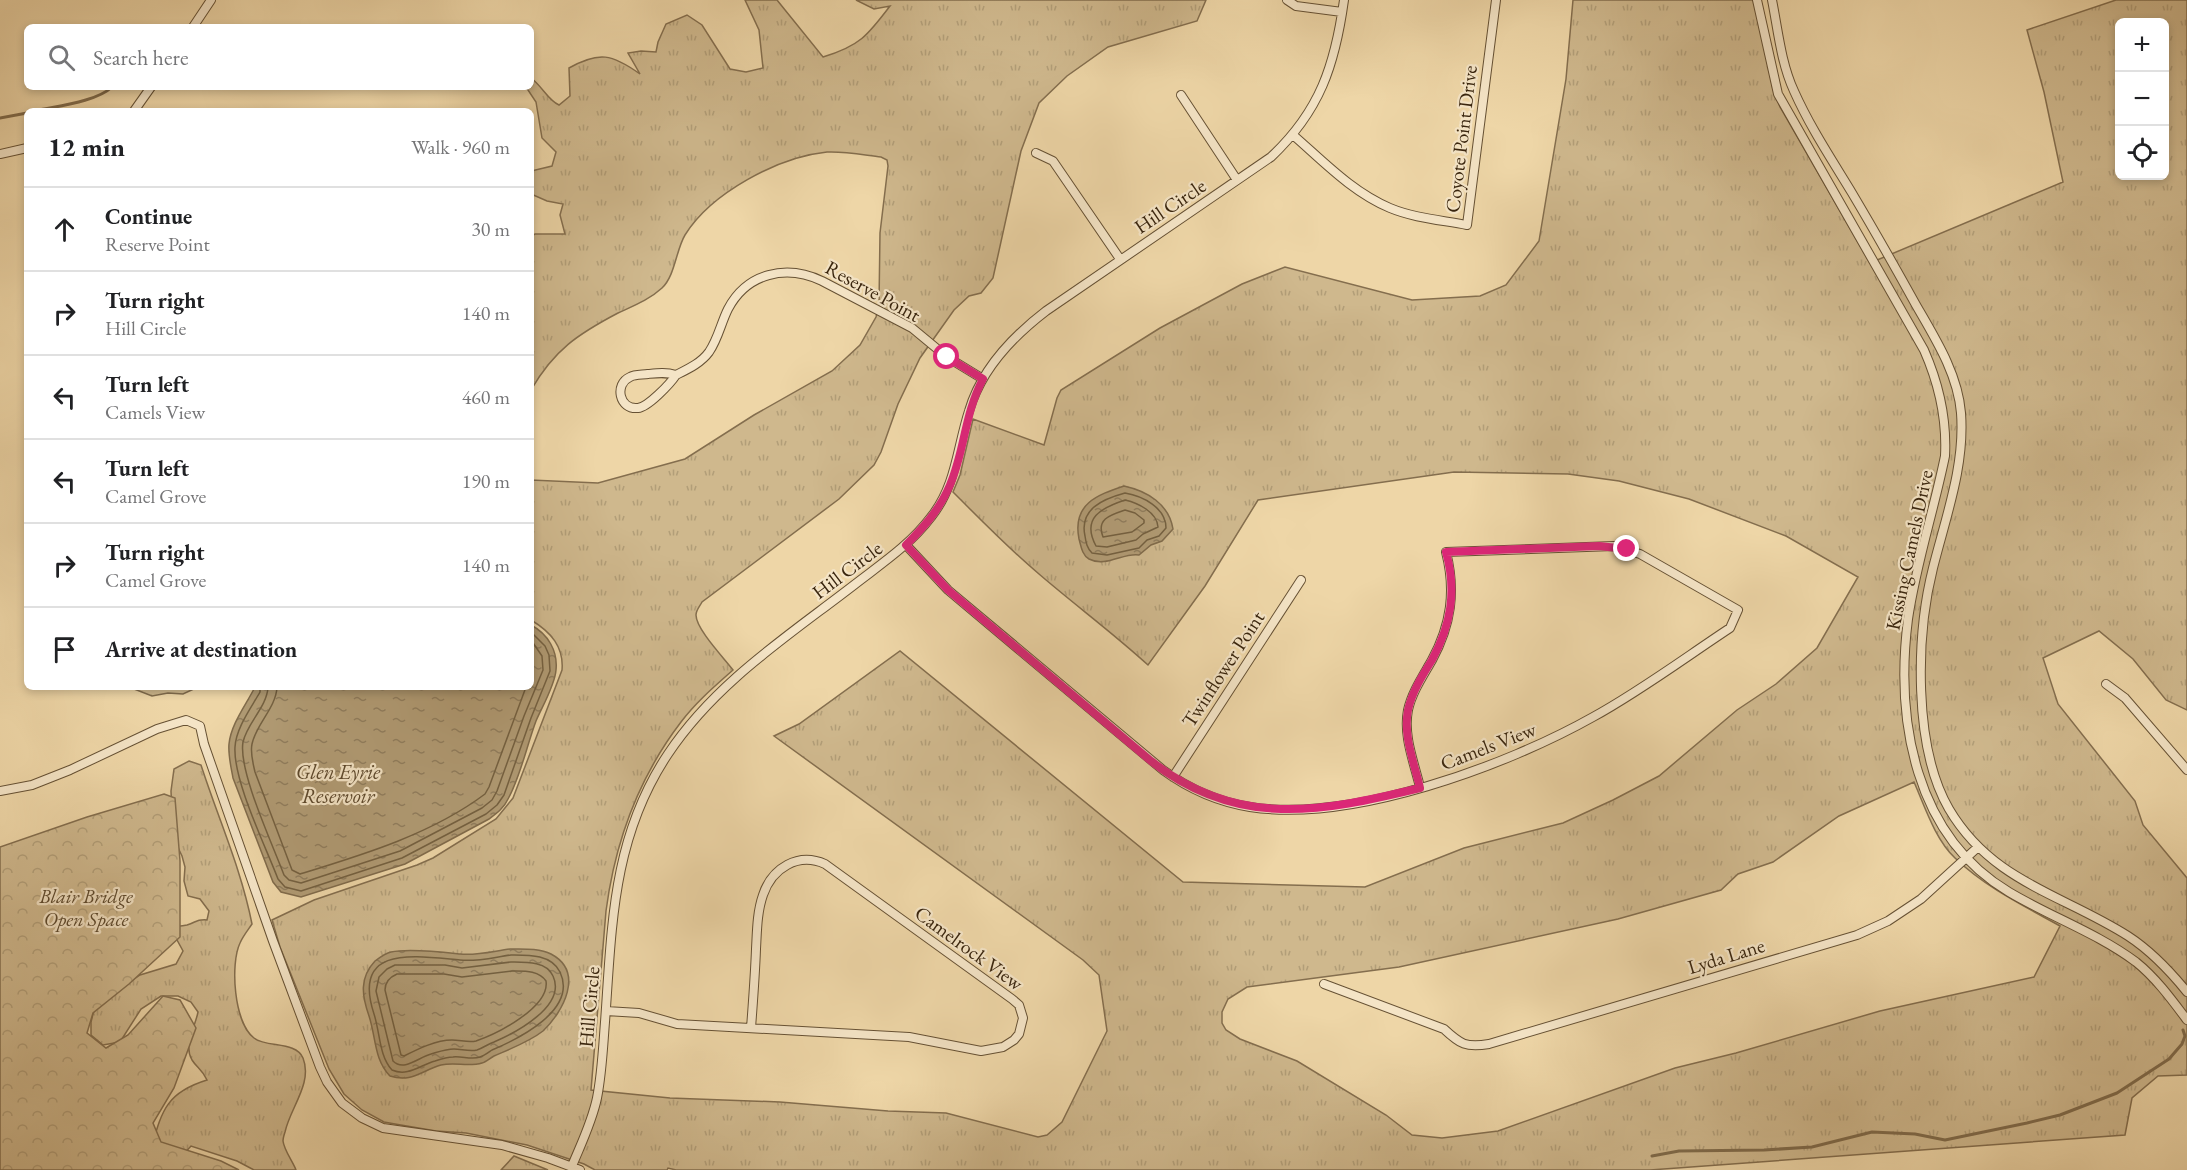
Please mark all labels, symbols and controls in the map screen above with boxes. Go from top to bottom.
map controls [2115,18,2169,180]
button: + [2115,18,2169,72]
search box [24,24,534,90]
icon: search [45,41,78,74]
text: Search here [93,43,188,72]
street label: Coyote Point Drive [1439,64,1483,214]
button: − [2115,72,2169,126]
button: locate [2115,126,2169,180]
text: 12 min [48,130,125,164]
text: Walk · 960 m [411,134,510,160]
street label: Hill Circle [1129,172,1211,239]
text: Continue [105,202,192,231]
icon: ahead [48,213,81,246]
text: 30 m [471,216,510,242]
text: Reserve Point [105,231,210,257]
street label: Reserve Point [821,254,926,328]
text: Turn right [105,286,204,315]
icon: right [48,297,81,330]
text: 140 m [462,300,510,326]
text: Hill Circle [105,315,186,341]
route start [933,343,959,369]
text: Turn left [105,370,189,399]
icon: left [48,381,81,414]
text: 460 m [462,384,510,410]
text: Camels View [105,399,205,425]
text: Turn left [105,454,189,483]
icon: left [48,465,81,498]
street label: Kissing Camels Drive [1879,467,1939,632]
text: 190 m [462,468,510,494]
text: Camel Grove [105,483,206,509]
street label: Hill Circle [807,535,887,605]
route end [1613,535,1639,561]
text: Turn right [105,538,204,567]
icon: right [48,549,81,582]
text: 140 m [462,552,510,578]
text: Camel Grove [105,567,206,593]
street label: Twinflower Point [1176,605,1271,732]
icon: arrive [48,633,81,666]
text: Arrive at destination [105,635,297,664]
street label: Camels View [1437,716,1540,776]
water label: Glen Eyrie Reservoir [296,758,381,809]
park label: Blair Bridge Open Space [38,883,133,932]
street label: Camelrock View [910,900,1029,996]
street label: Lyda Lane [1684,932,1768,980]
street label: Hill Circle [573,965,606,1049]

